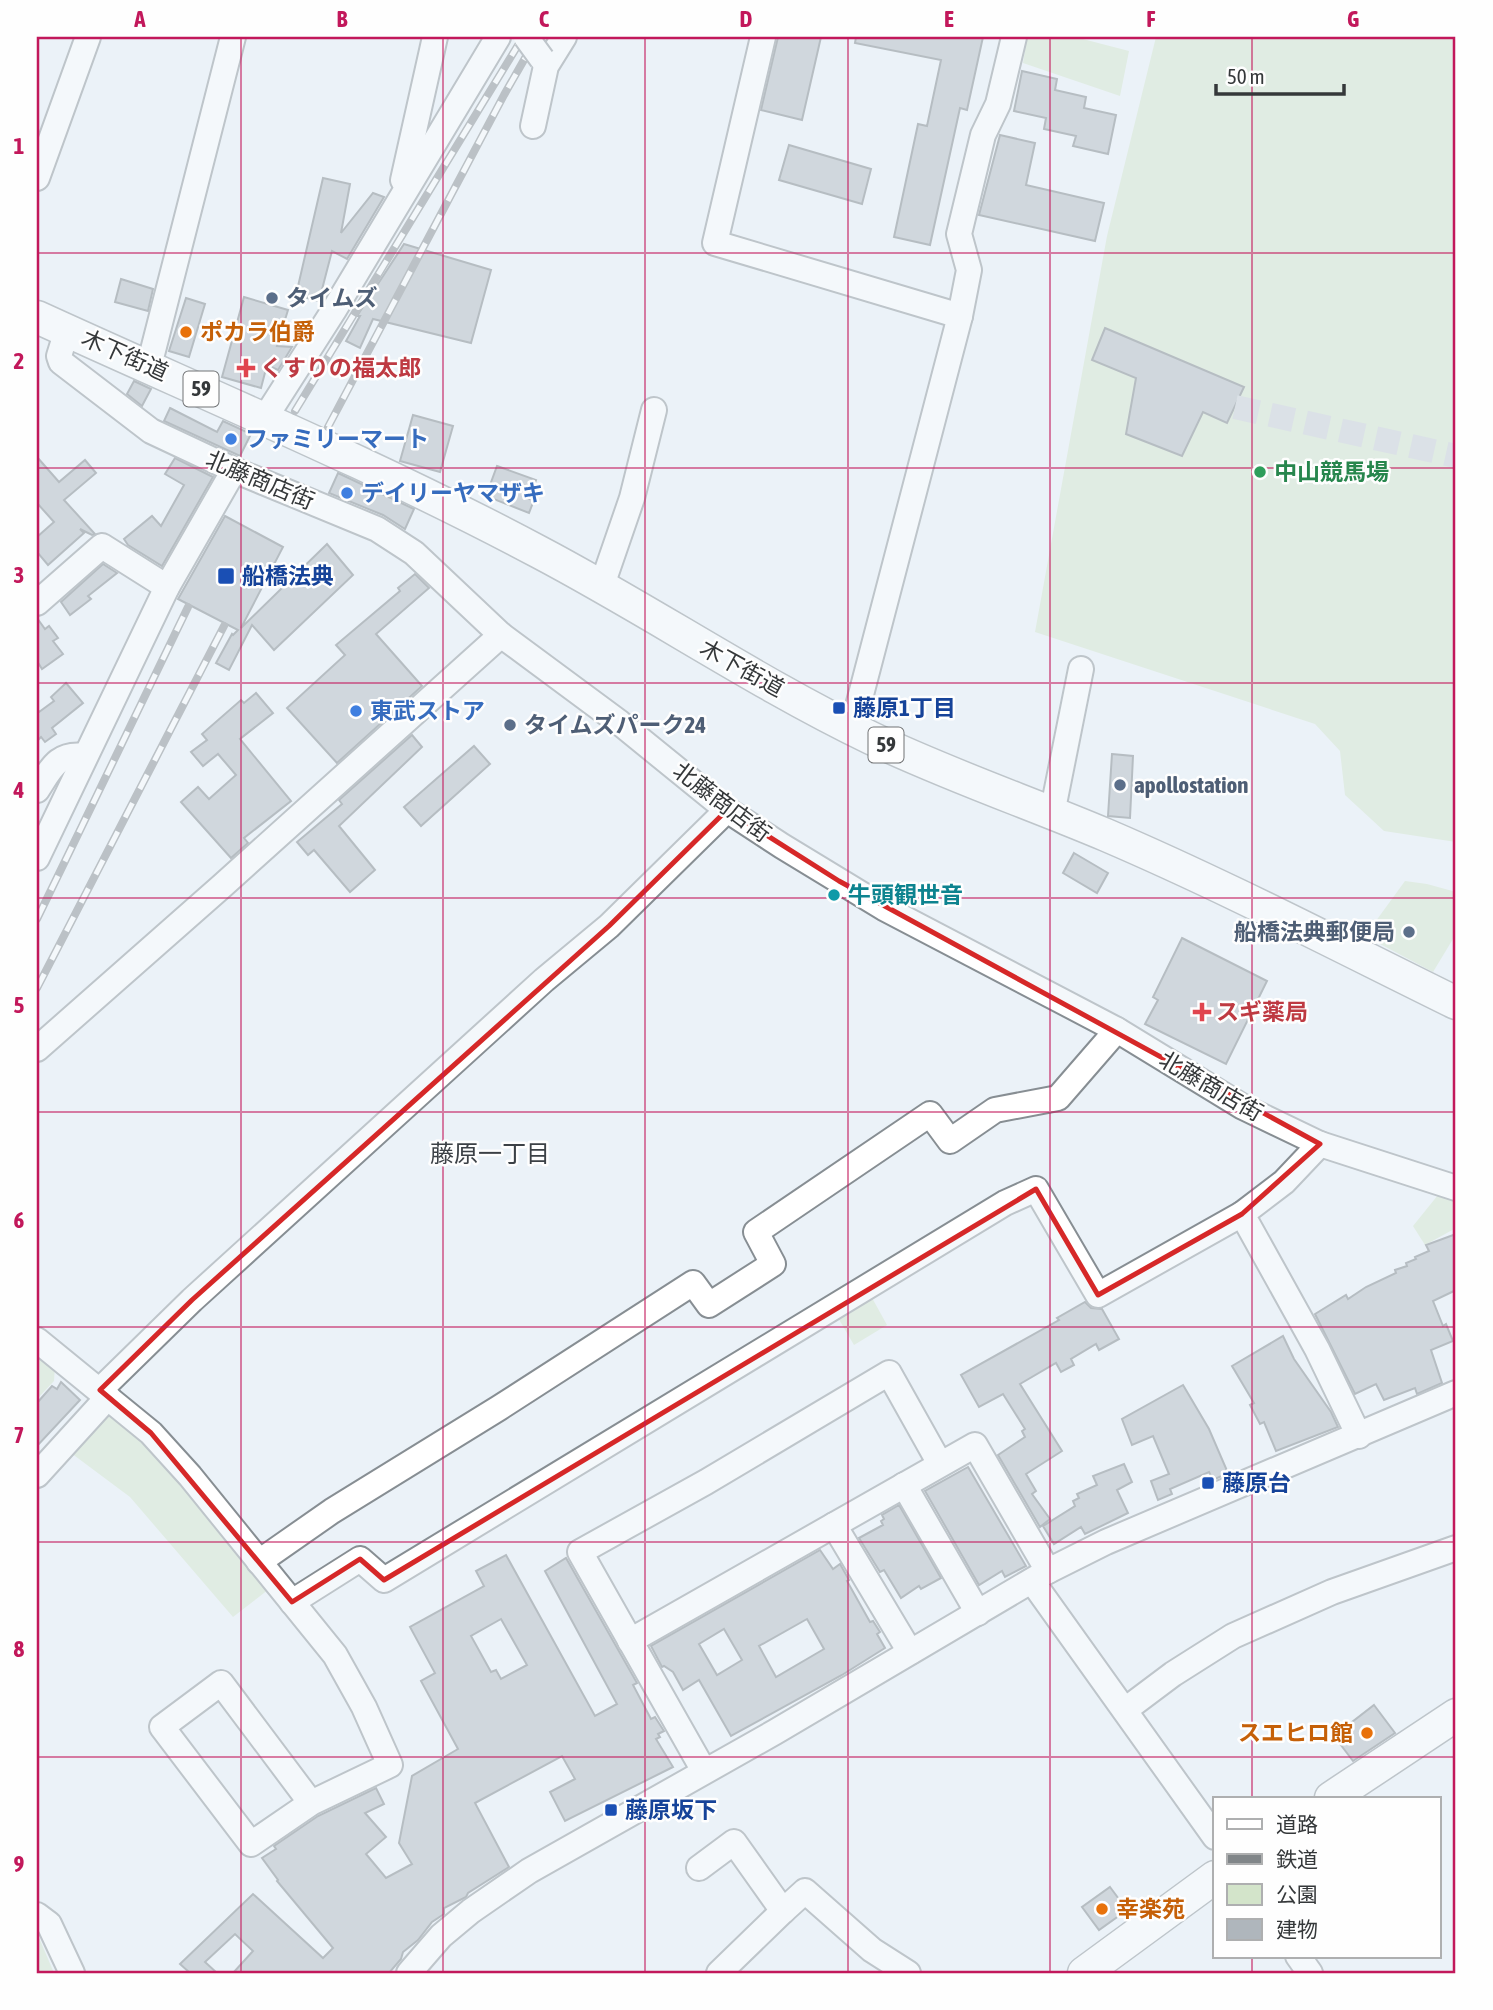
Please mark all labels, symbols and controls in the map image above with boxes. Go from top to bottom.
text: A [133,6,146,32]
text: B [337,6,348,32]
text: C [539,6,550,32]
text: D [740,6,753,32]
text: E [944,6,954,32]
text: F [1146,6,1156,32]
text: G [1347,6,1359,32]
scale bar [1216,52,1344,96]
text: 50 m [1227,64,1265,88]
text: 1 [14,133,25,159]
place label: タイムズ [286,285,378,311]
marker: タイムズ [264,290,280,306]
place label: ポカラ伯爵 [200,319,315,345]
street label: 木下街道 [78,324,172,386]
marker: ポカラ伯爵 [178,324,194,340]
text: 2 [14,348,24,374]
place label: くすりの福太郎 [260,355,421,381]
marker: くすりの福太郎 [238,360,254,376]
road number: 59 [184,372,218,406]
place label: ファミリーマート [245,426,429,452]
marker: ファミリーマート [223,431,239,447]
street label: 北藤商店街 [202,446,318,514]
place label: 中山競馬場 [1274,459,1389,485]
marker: 中山競馬場 [1252,464,1268,480]
place label: デイリーヤマザキ [361,480,545,506]
marker: デイリーヤマザキ [339,485,355,501]
text: 3 [14,562,24,588]
place label: 船橋法典 [242,563,334,589]
marker: 船橋法典 [216,566,236,586]
street label: 木下街道 [695,634,789,702]
place label: 藤原1丁目 [853,695,956,721]
place label: 東武ストア [370,698,485,724]
marker: 藤原1丁目 [831,700,847,716]
marker: 東武ストア [348,703,364,719]
place label: タイムズパーク24 [524,712,706,738]
marker: タイムズパーク24 [502,717,518,733]
road number: 59 [868,728,903,762]
street label: 北藤商店街 [668,757,776,847]
place label: apollostation [1134,772,1249,798]
text: 4 [13,777,25,803]
marker: apollostation [1112,777,1128,793]
place label: 牛頭観世音 [848,882,963,908]
marker: 牛頭観世音 [826,887,842,903]
place label: 船橋法典郵便局 [1234,919,1395,945]
marker: 船橋法典郵便局 [1401,924,1417,940]
text: 5 [14,992,25,1018]
place label: スギ薬局 [1216,999,1308,1025]
marker: スギ薬局 [1194,1004,1210,1020]
street label: 北藤商店街 [1155,1046,1267,1126]
district label: 藤原一丁目 [430,1140,550,1167]
text: 6 [14,1207,25,1233]
text: 7 [14,1422,24,1448]
place label: 藤原台 [1222,1470,1291,1496]
marker: 藤原台 [1200,1475,1216,1491]
text: 8 [14,1636,25,1662]
place label: スエヒロ館 [1238,1720,1353,1746]
marker: スエヒロ館 [1359,1725,1375,1741]
place label: 藤原坂下 [625,1797,717,1823]
legend [1213,1797,1440,1958]
marker: 藤原坂下 [603,1802,619,1818]
text: 道路 [1276,1812,1318,1836]
text: 鉄道 [1276,1847,1318,1871]
text: 9 [14,1851,25,1877]
text: 公園 [1276,1882,1318,1906]
place label: 幸楽苑 [1116,1896,1185,1922]
marker: 幸楽苑 [1094,1901,1110,1917]
text: 建物 [1276,1917,1318,1941]

